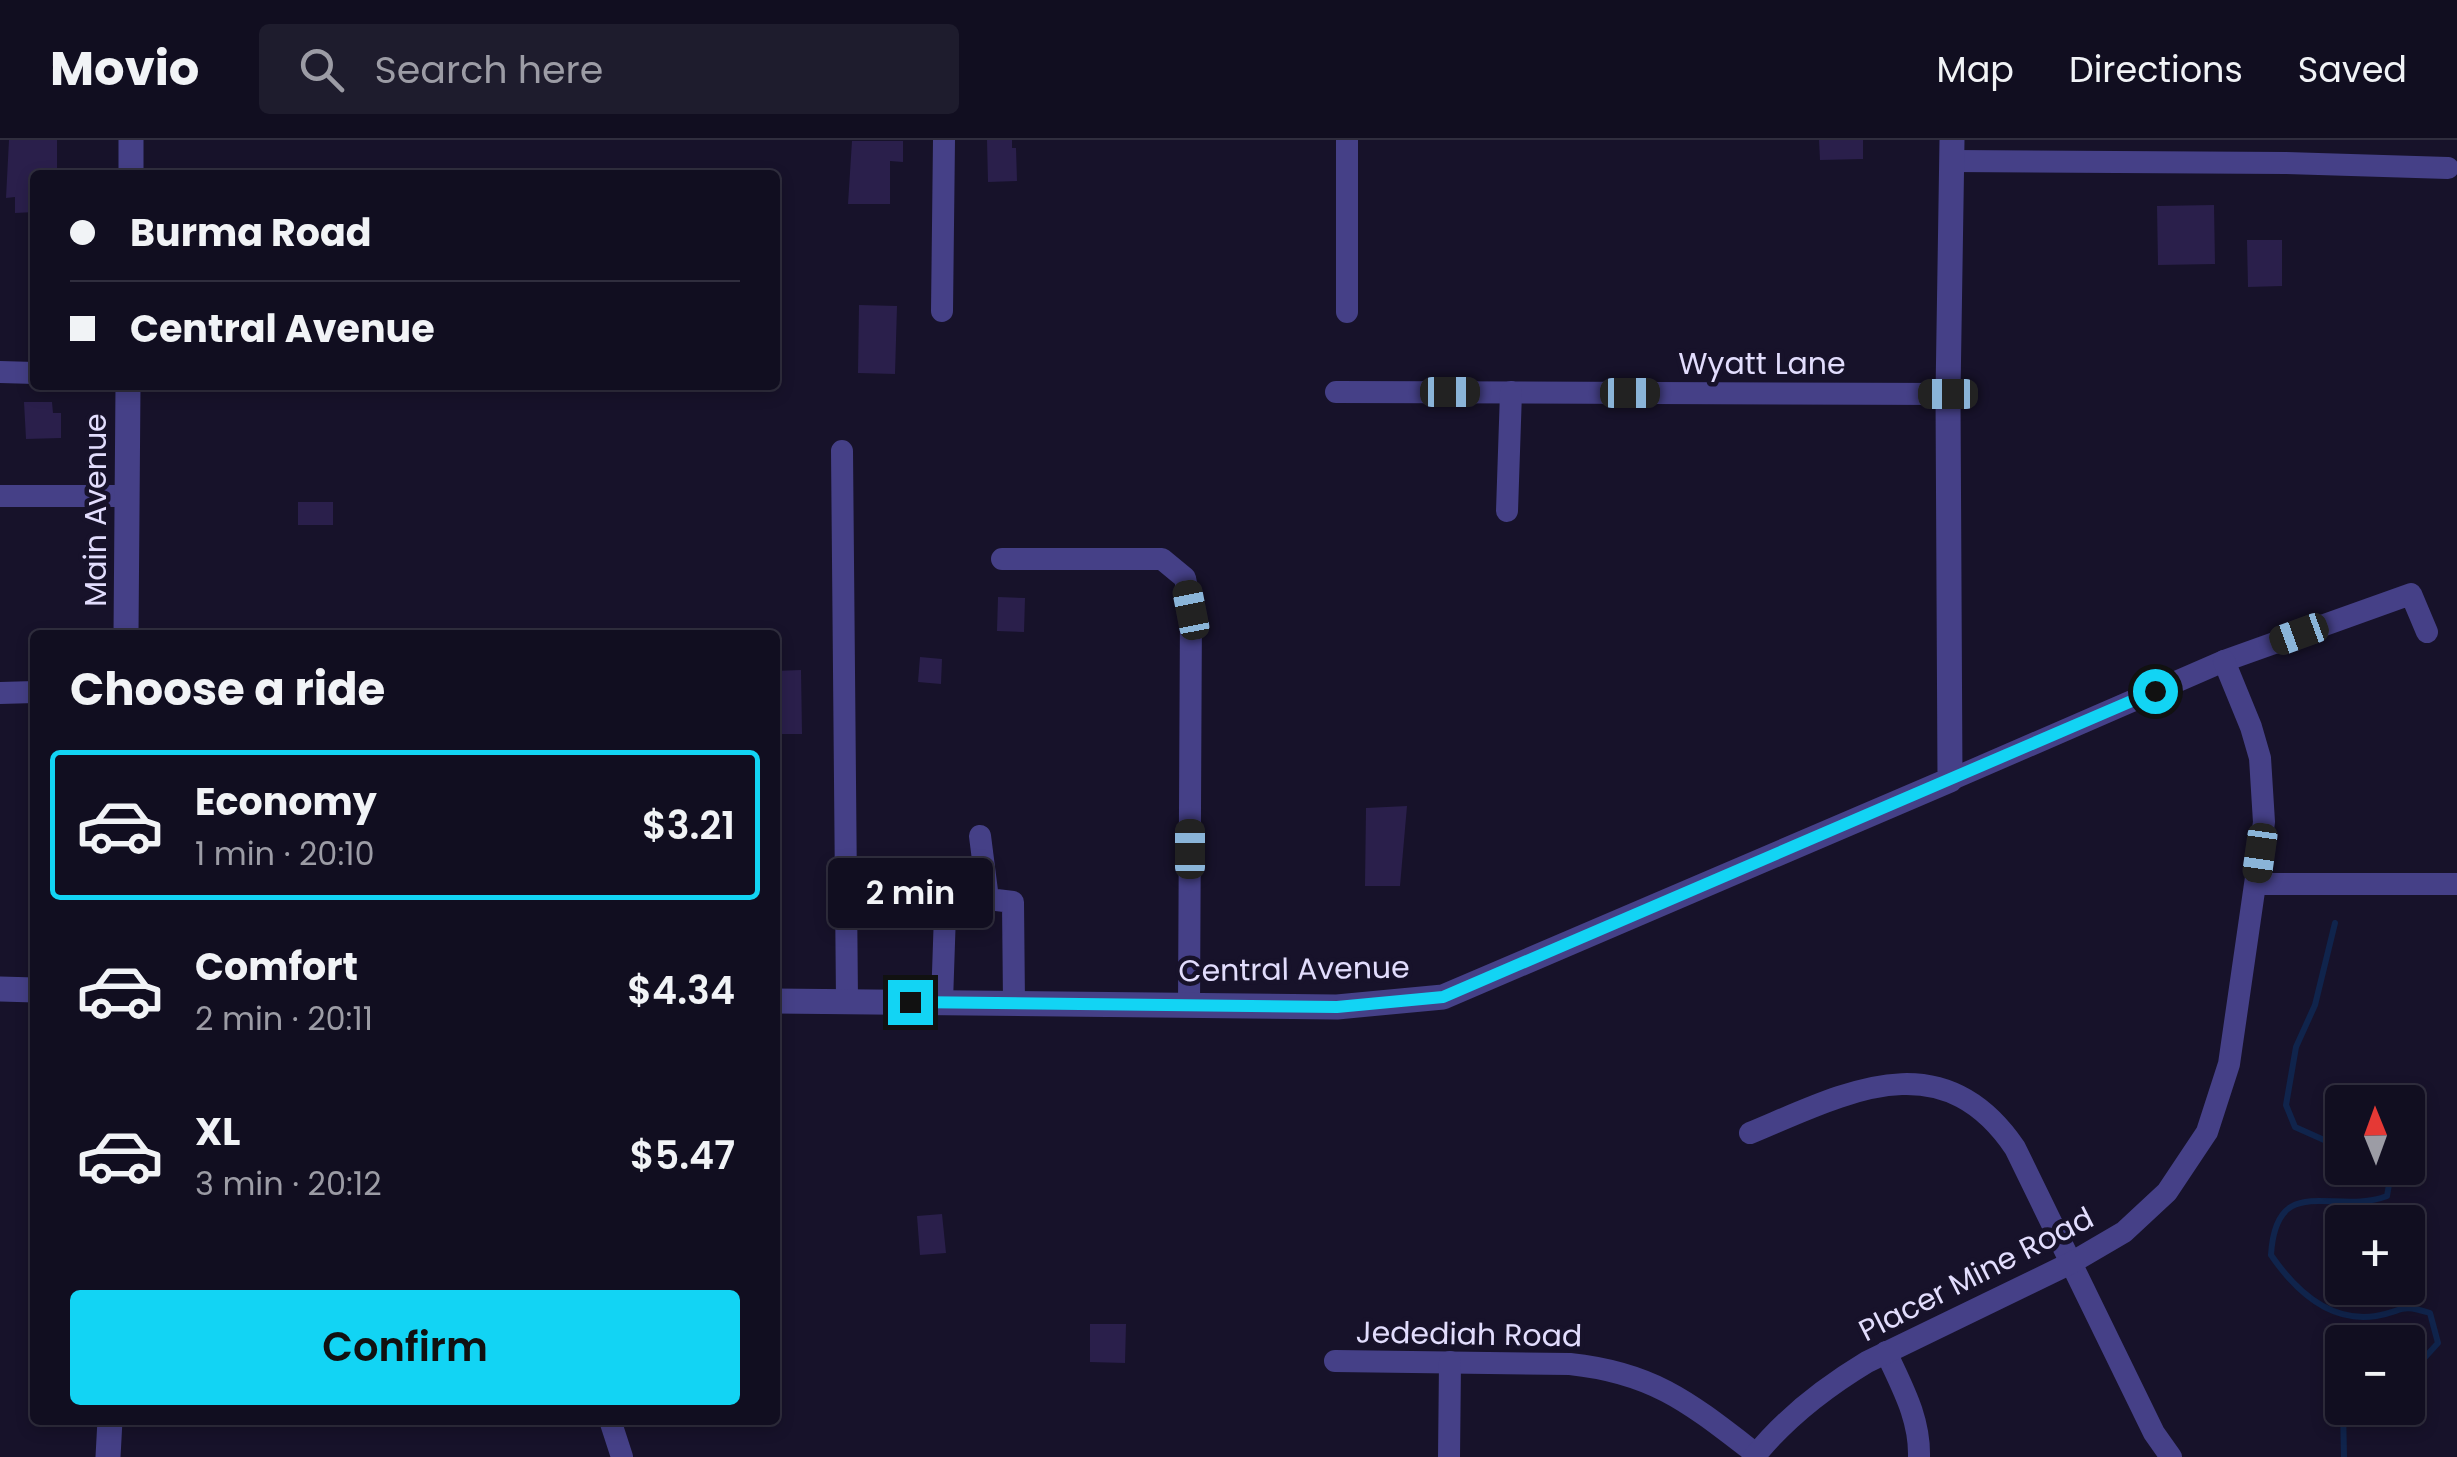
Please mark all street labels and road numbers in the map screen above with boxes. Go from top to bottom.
street label: Wyatt Lane [1678,342,1846,385]
street label: Main Avenue [74,413,117,607]
street label: Central Avenue [1178,945,1410,993]
street label: Placer Mine Road [1851,1196,2101,1352]
street label: Jedediah Road [1355,1311,1583,1357]

